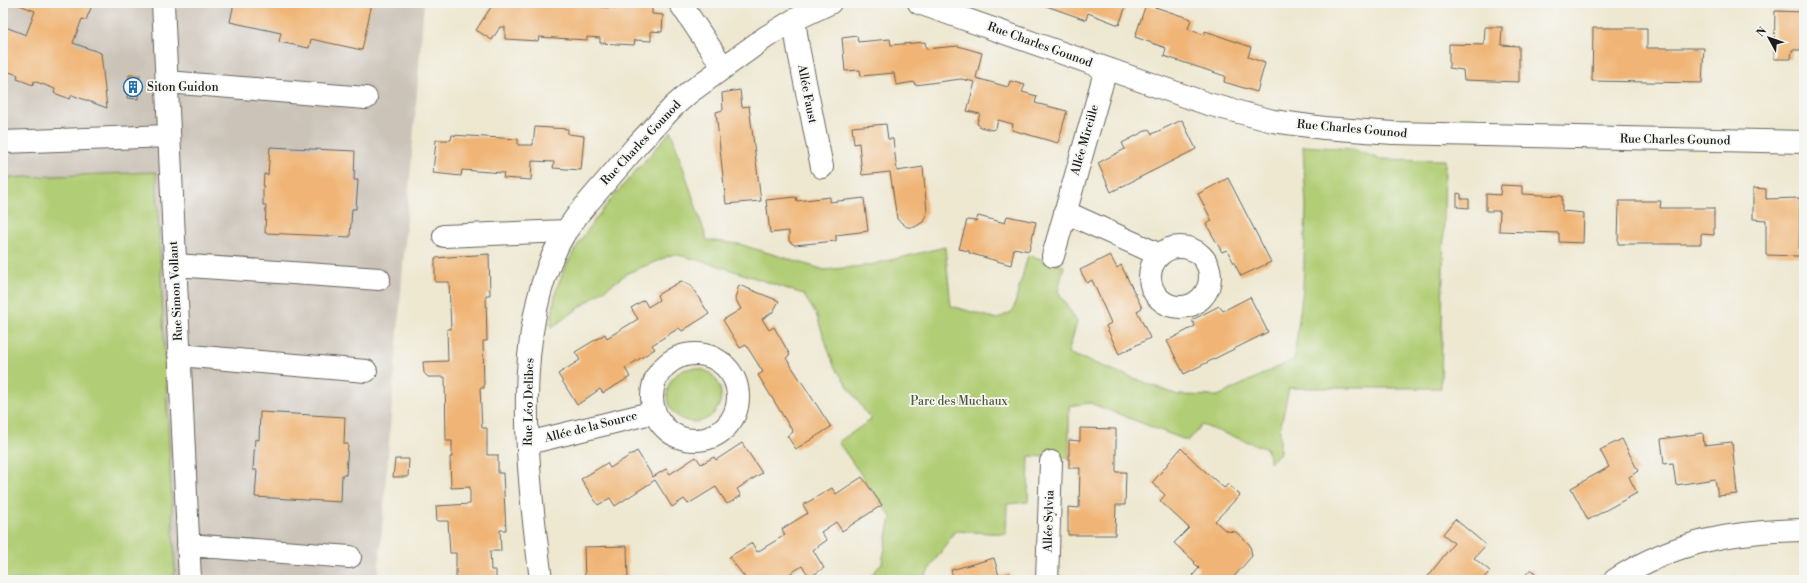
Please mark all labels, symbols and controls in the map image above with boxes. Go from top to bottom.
north arrow [1749,18,1789,58]
street label: Rue Charles Gounod [985,19,1095,71]
text: N [1754,24,1770,40]
street label: Allée Faust [794,62,820,125]
building icon: Siton Guidon [122,76,144,98]
place label: Siton Guidon [147,80,219,95]
street label: Rue Charles Gounod [598,97,684,189]
street label: Allée Mireille [1067,103,1102,178]
street label: Rue Charles Gounod [1296,117,1408,141]
street label: Rue Charles Gounod [1620,132,1731,148]
street label: Rue Simon Vollant [166,240,186,341]
street label: Rue Léo Delibes [521,358,537,446]
park label: Parc des Muchaux [910,394,1009,409]
street label: Allée de la Source [542,408,639,446]
street label: Allée Sylvia [1040,489,1058,553]

